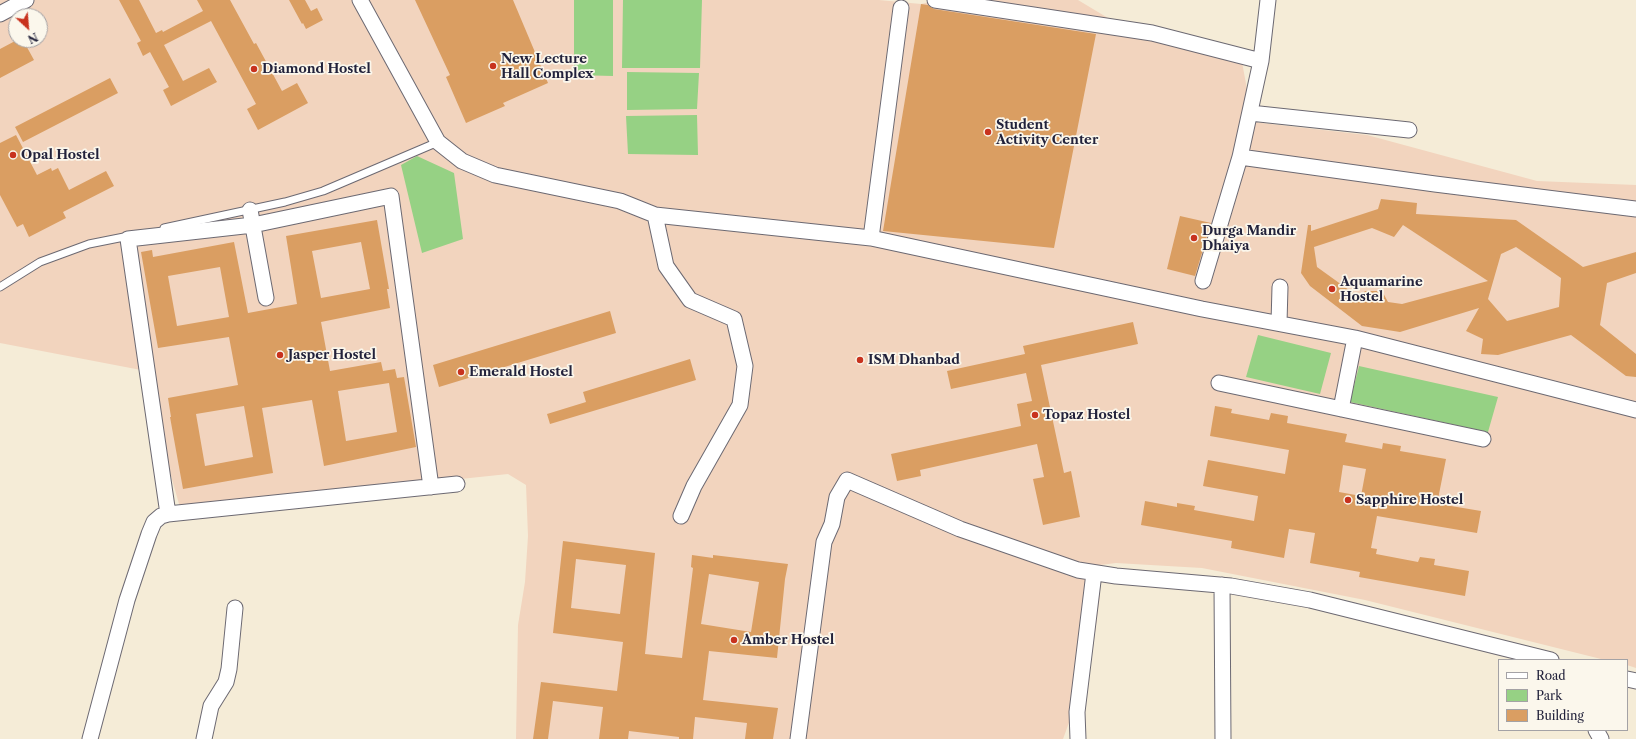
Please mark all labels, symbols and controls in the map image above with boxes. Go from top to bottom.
north arrow [8,8,48,48]
text: N [25,29,40,46]
place label: New Lecture Hall Complex [501,51,593,82]
place label: Diamond Hostel [262,61,371,77]
marker: New Lecture Hall Complex [488,61,498,71]
marker: Diamond Hostel [249,64,259,74]
place label: Student Activity Center [996,117,1098,148]
marker: Student Activity Center [983,127,993,137]
place label: Opal Hostel [21,147,100,163]
marker: Opal Hostel [8,150,18,160]
place label: Durga Mandir Dhaiya [1202,223,1296,254]
marker: Durga Mandir Dhaiya [1189,233,1199,243]
place label: Aquamarine Hostel [1340,274,1423,305]
marker: Aquamarine Hostel [1327,284,1337,294]
place label: Jasper Hostel [288,347,376,363]
marker: Jasper Hostel [275,350,285,360]
place label: ISM Dhanbad [868,352,960,368]
marker: ISM Dhanbad [855,355,865,365]
place label: Emerald Hostel [469,364,573,380]
marker: Emerald Hostel [456,367,466,377]
place label: Topaz Hostel [1043,407,1130,423]
marker: Topaz Hostel [1030,410,1040,420]
place label: Sapphire Hostel [1356,492,1463,508]
marker: Sapphire Hostel [1343,495,1353,505]
place label: Amber Hostel [742,632,834,648]
marker: Amber Hostel [729,635,739,645]
legend [1498,659,1628,731]
text: Road [1536,668,1566,683]
text: Park [1536,688,1562,703]
text: Building [1536,708,1584,723]

